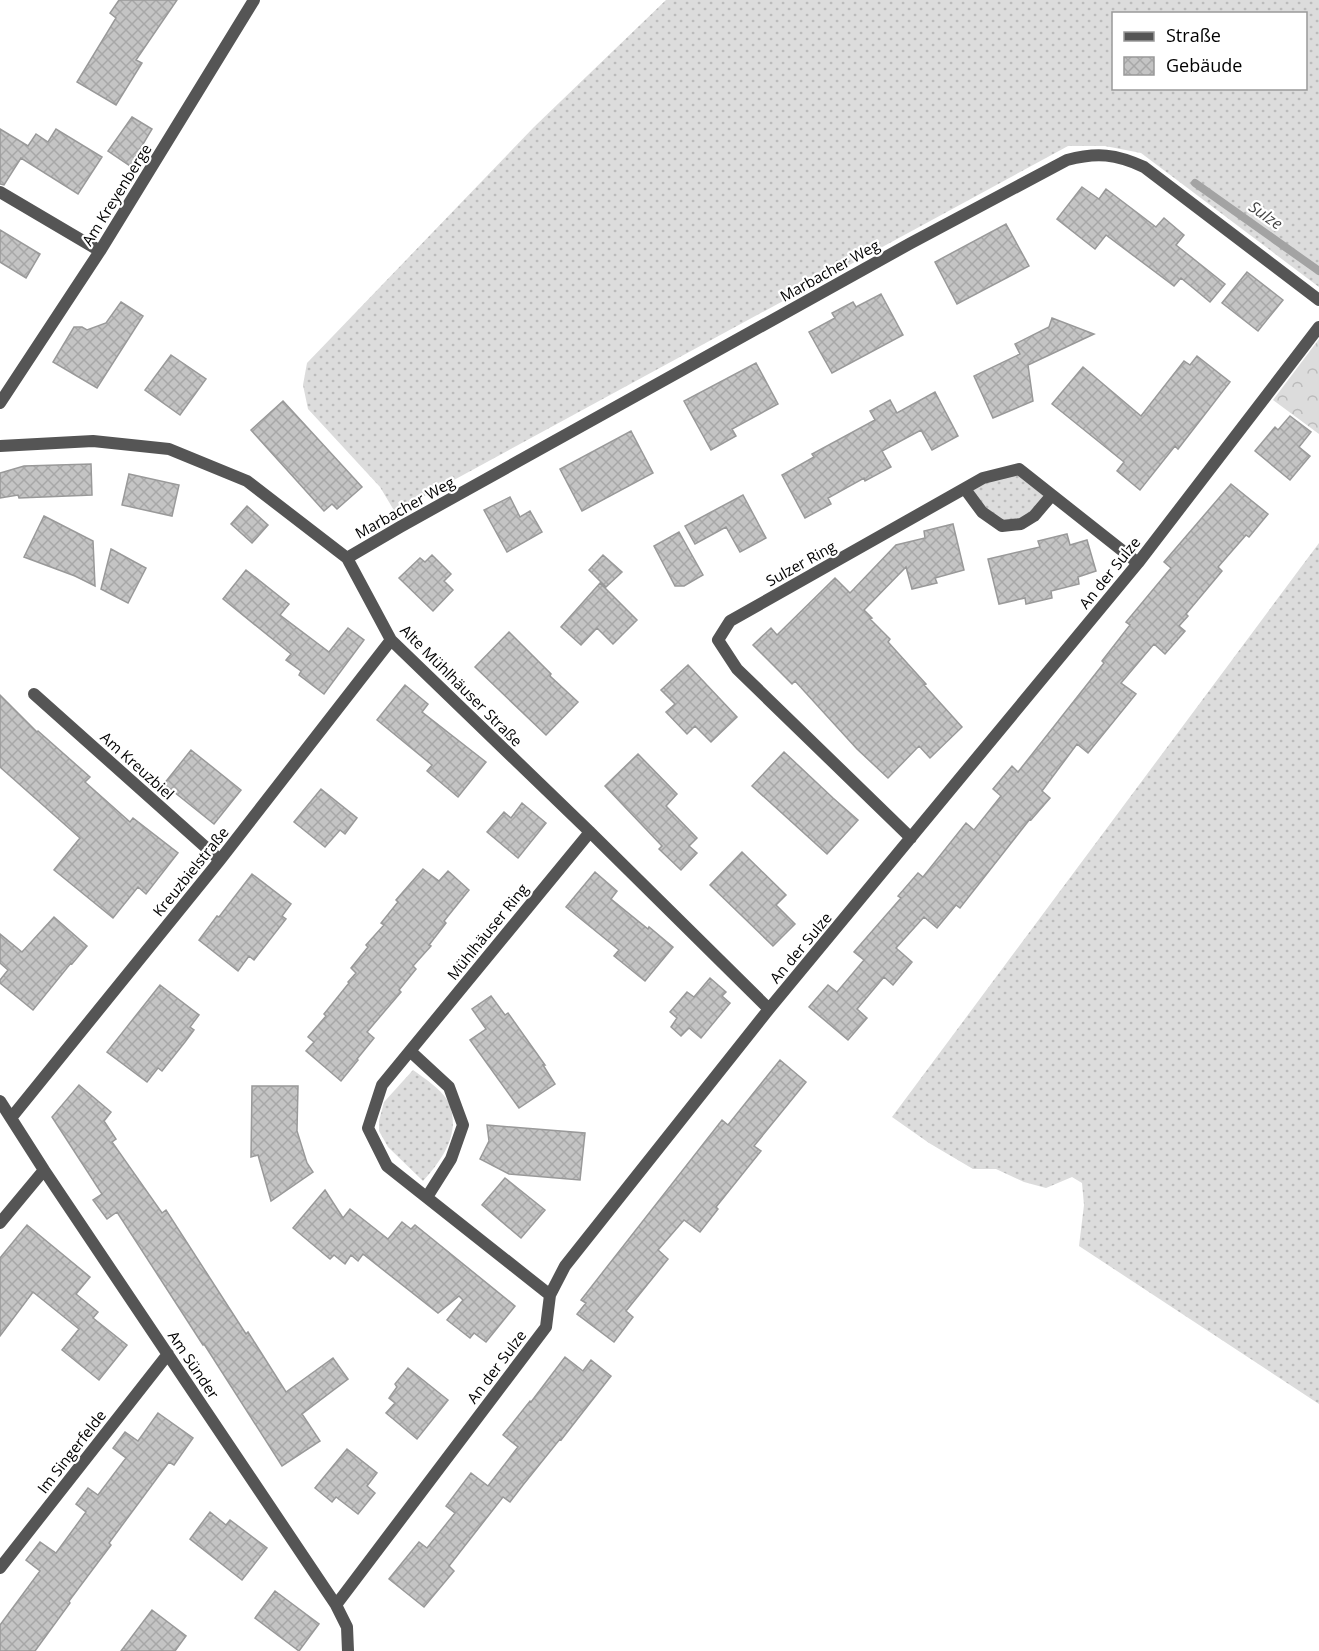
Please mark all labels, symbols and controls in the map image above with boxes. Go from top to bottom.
legend [1112,12,1307,90]
text: Straße [1166,23,1221,47]
text: Gebäude [1166,53,1242,77]
street label: Am Kreyenberge [77,140,155,249]
water label: Sulze [1245,196,1287,234]
street label: Marbacher Weg [776,235,883,306]
street label: Marbacher Weg [351,472,458,543]
street label: An der Sulze [1074,532,1144,612]
street label: Sulzer Ring [762,536,839,591]
street label: Alte Mühlhäuser Straße [396,620,527,751]
street label: Am Kreuzbiel [97,727,179,804]
street label: Kreuzbielstraße [148,822,233,920]
street label: Mühlhäuser Ring [442,879,532,984]
street label: An der Sulze [765,908,836,987]
street label: An der Sulze [462,1326,530,1407]
street label: Am Sünder [164,1327,224,1402]
street label: Im Singerfelde [32,1406,110,1497]

